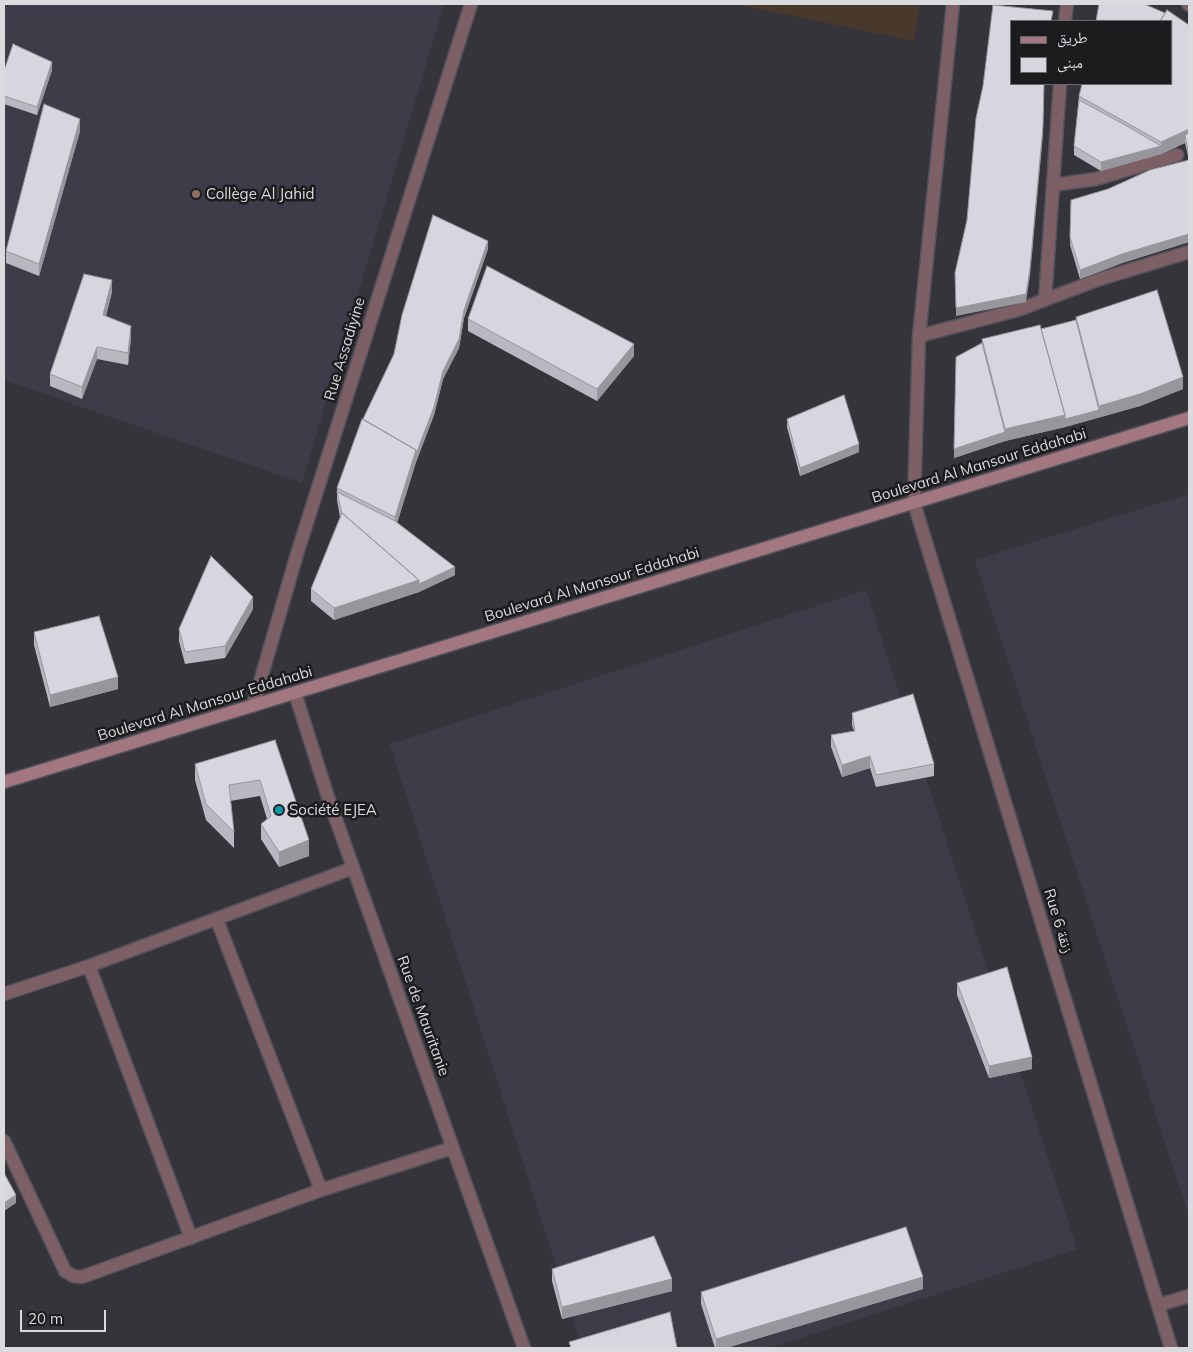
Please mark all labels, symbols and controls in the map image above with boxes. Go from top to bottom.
legend [1010,20,1173,85]
text: طريق [1057,28,1088,47]
text: مبنى [1057,53,1083,72]
place label: Collège Al Jahid [206,185,315,203]
marker: Collège Al Jahid [190,188,202,200]
street label: Rue Assadiyine [321,295,369,403]
street label: Boulevard Al Mansour Eddahabi [870,425,1088,507]
street label: Boulevard Al Mansour Eddahabi [483,544,701,626]
street label: Boulevard Al Mansour Eddahabi [96,663,314,745]
place label: Société EJEA [289,801,377,819]
marker: Société EJEA [273,804,285,816]
street label: Rue 6 زنقة [1040,887,1076,955]
street label: Rue de Mauritanie [393,953,453,1079]
scale bar [22,1300,109,1332]
text: 20 m [28,1309,63,1328]

